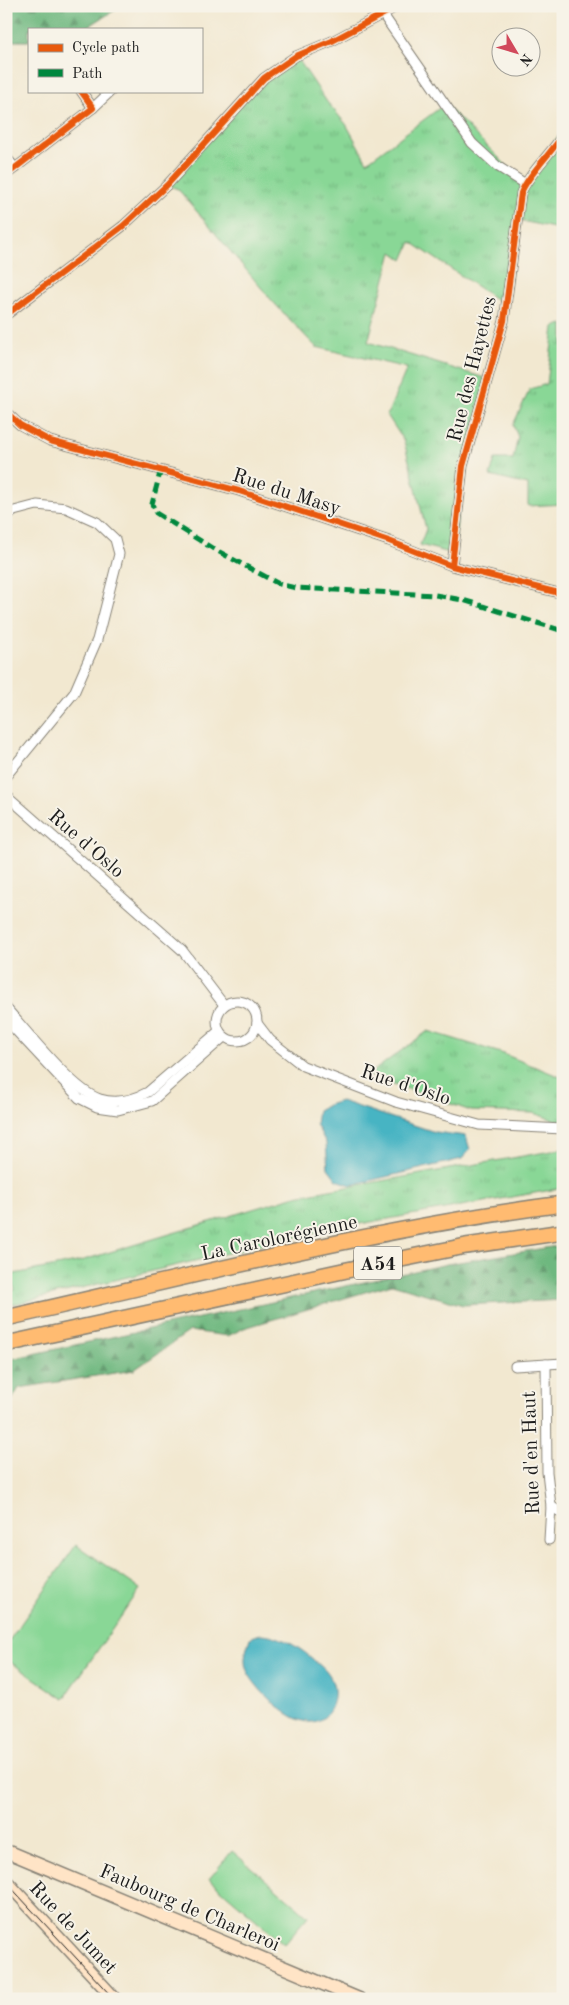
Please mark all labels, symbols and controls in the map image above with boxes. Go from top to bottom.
legend [28,28,202,92]
north arrow [492,28,542,78]
text: Cycle path [72,41,140,56]
text: N [516,51,534,68]
text: Path [72,67,102,82]
street label: Rue des Hayettes [445,294,501,445]
street label: Rue du Masy [230,466,343,520]
street label: Rue d'Oslo [44,806,127,883]
street label: Rue d'Oslo [358,1062,453,1110]
street label: La Carolorégienne [199,1213,359,1265]
road number: A54 [354,1246,402,1280]
street label: Rue d'en Haut [520,1391,544,1515]
street label: Faubourg de Charleroi [96,1862,282,1956]
street label: Rue de Jumet [25,1878,120,1979]

